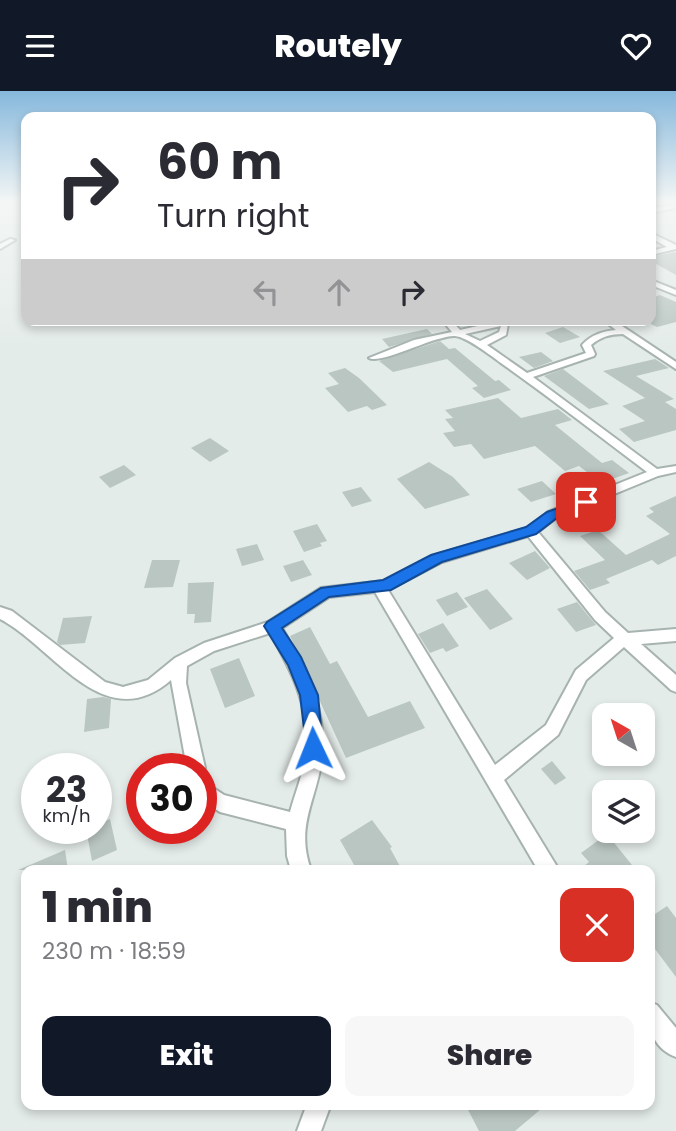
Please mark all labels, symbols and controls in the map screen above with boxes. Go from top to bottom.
text: Routely [274,23,402,68]
icon: menu [21,27,59,65]
icon: heart [617,27,655,65]
text: 60 m [157,128,282,196]
icon: right [42,140,133,231]
text: Turn right [157,193,309,238]
icon: left [247,273,285,311]
icon: ahead [320,273,358,311]
icon: right [393,273,431,311]
pin [556,472,616,532]
icon: arrive [567,483,605,521]
north arrow [592,703,654,767]
map controls [592,703,655,843]
position arrow [276,711,350,785]
speed limit sign: 30 [126,753,217,844]
text: 23 [46,765,87,814]
button: layers [592,780,655,843]
text: km/h [43,803,90,828]
text: 1 min [42,878,153,937]
button: close [560,888,634,962]
text: 230 m · 18:59 [42,935,186,967]
button: Exit [42,1016,331,1096]
button: Share [345,1016,634,1096]

